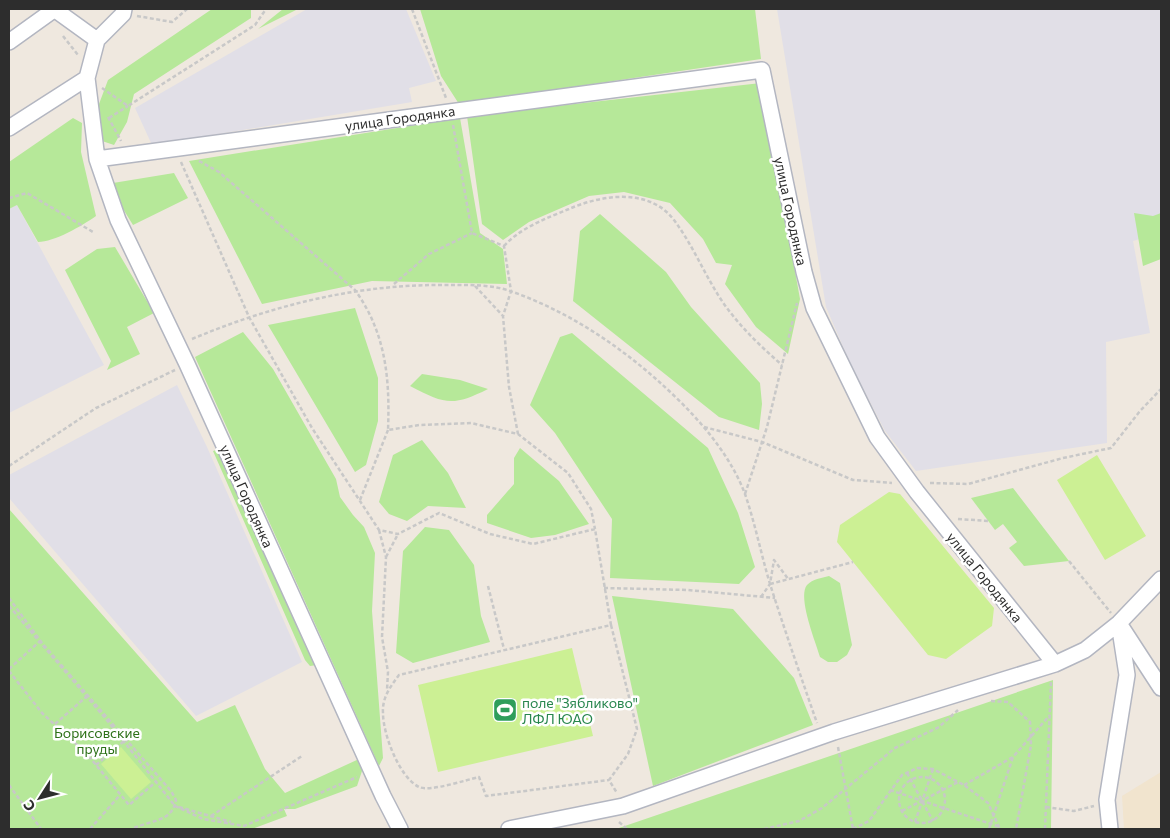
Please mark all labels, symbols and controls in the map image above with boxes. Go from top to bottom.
street label: улица Городянка [344,102,456,134]
street label: улица Городянка [771,155,811,267]
street label: улица Городянка [217,442,277,550]
street label: улица Городянка [943,529,1027,625]
place label: поле "Зябликово" ЛФЛ ЮАО [522,694,638,727]
sports icon: поле "Зябликово" ЛФЛ ЮАО [492,697,518,723]
park label: Борисовские пруды [54,724,140,757]
north arrow [15,773,65,823]
text: С [19,797,39,815]

